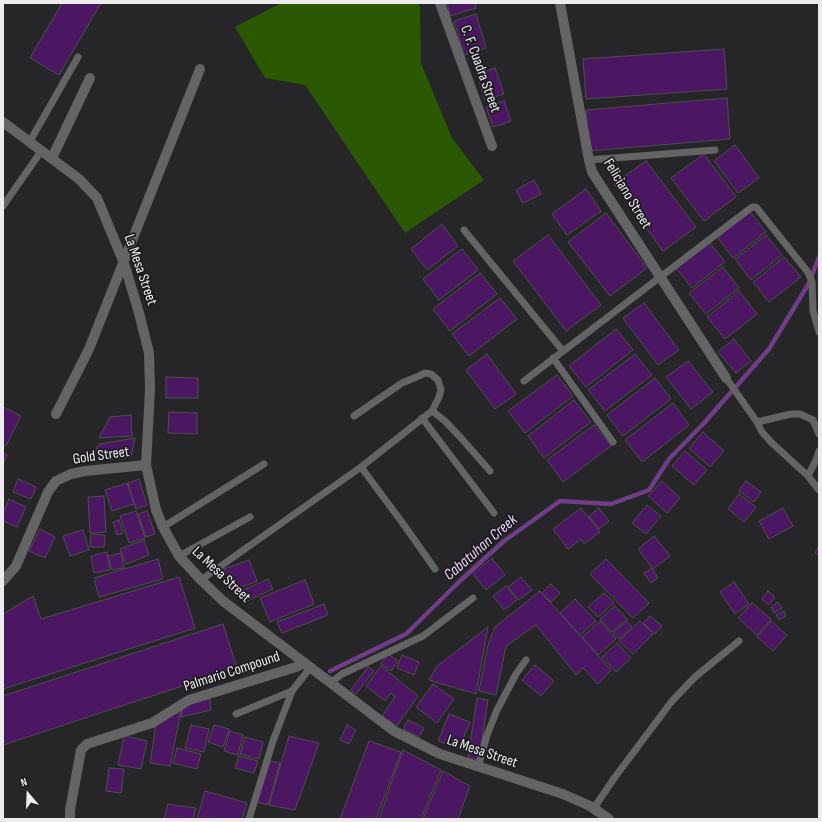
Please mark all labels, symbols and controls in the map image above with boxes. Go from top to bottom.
street label: C. F. Cuadra Street [456,23,504,115]
street label: Feliciano Street [599,156,655,232]
street label: La Mesa Street [119,232,161,308]
street label: Gold Street [72,443,130,469]
water label: Cabatuhan Creek [440,511,522,585]
street label: La Mesa Street [188,543,254,607]
street label: Palmario Compound [182,648,282,696]
street label: La Mesa Street [444,731,520,773]
north arrow [8,774,48,814]
text: N [19,775,29,789]

